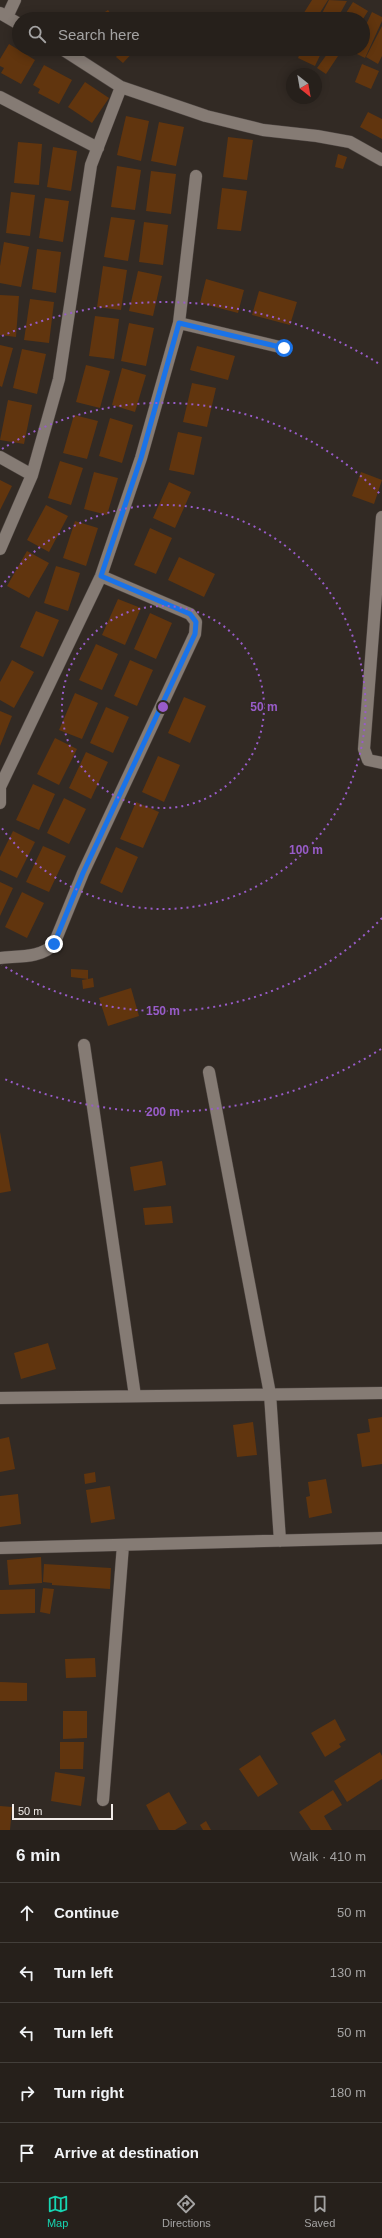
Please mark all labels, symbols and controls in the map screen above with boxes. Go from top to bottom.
search box [12,12,370,56]
icon: search [26,23,48,45]
text: Search here [58,26,140,43]
north arrow [286,68,322,104]
route start [275,339,293,357]
centre of rings [156,700,170,714]
text: 50 m [250,700,278,714]
text: 100 m [289,843,323,857]
route end [45,935,63,953]
text: 150 m [146,1004,180,1018]
text: 200 m [146,1105,180,1119]
scale bar [12,1802,113,1821]
text: 50 m [18,1805,42,1817]
text: 6 min [16,1846,60,1865]
text: Walk · 410 m [290,1849,366,1864]
icon: ahead [16,1902,38,1924]
text: Continue [54,1904,119,1921]
text: 50 m [337,1905,366,1920]
icon: left [16,1962,38,1984]
text: Turn left [54,1964,113,1981]
text: 130 m [330,1965,366,1980]
icon: left [16,2022,38,2044]
text: Turn left [54,2024,113,2041]
text: 50 m [337,2025,366,2040]
icon: right [16,2082,38,2104]
text: Turn right [54,2084,124,2101]
text: 180 m [330,2085,366,2100]
icon: arrive [16,2142,38,2164]
text: Arrive at destination [54,2144,199,2161]
tab: Map [47,2193,69,2229]
tab: Directions [162,2193,211,2229]
tab: Saved [304,2193,335,2229]

